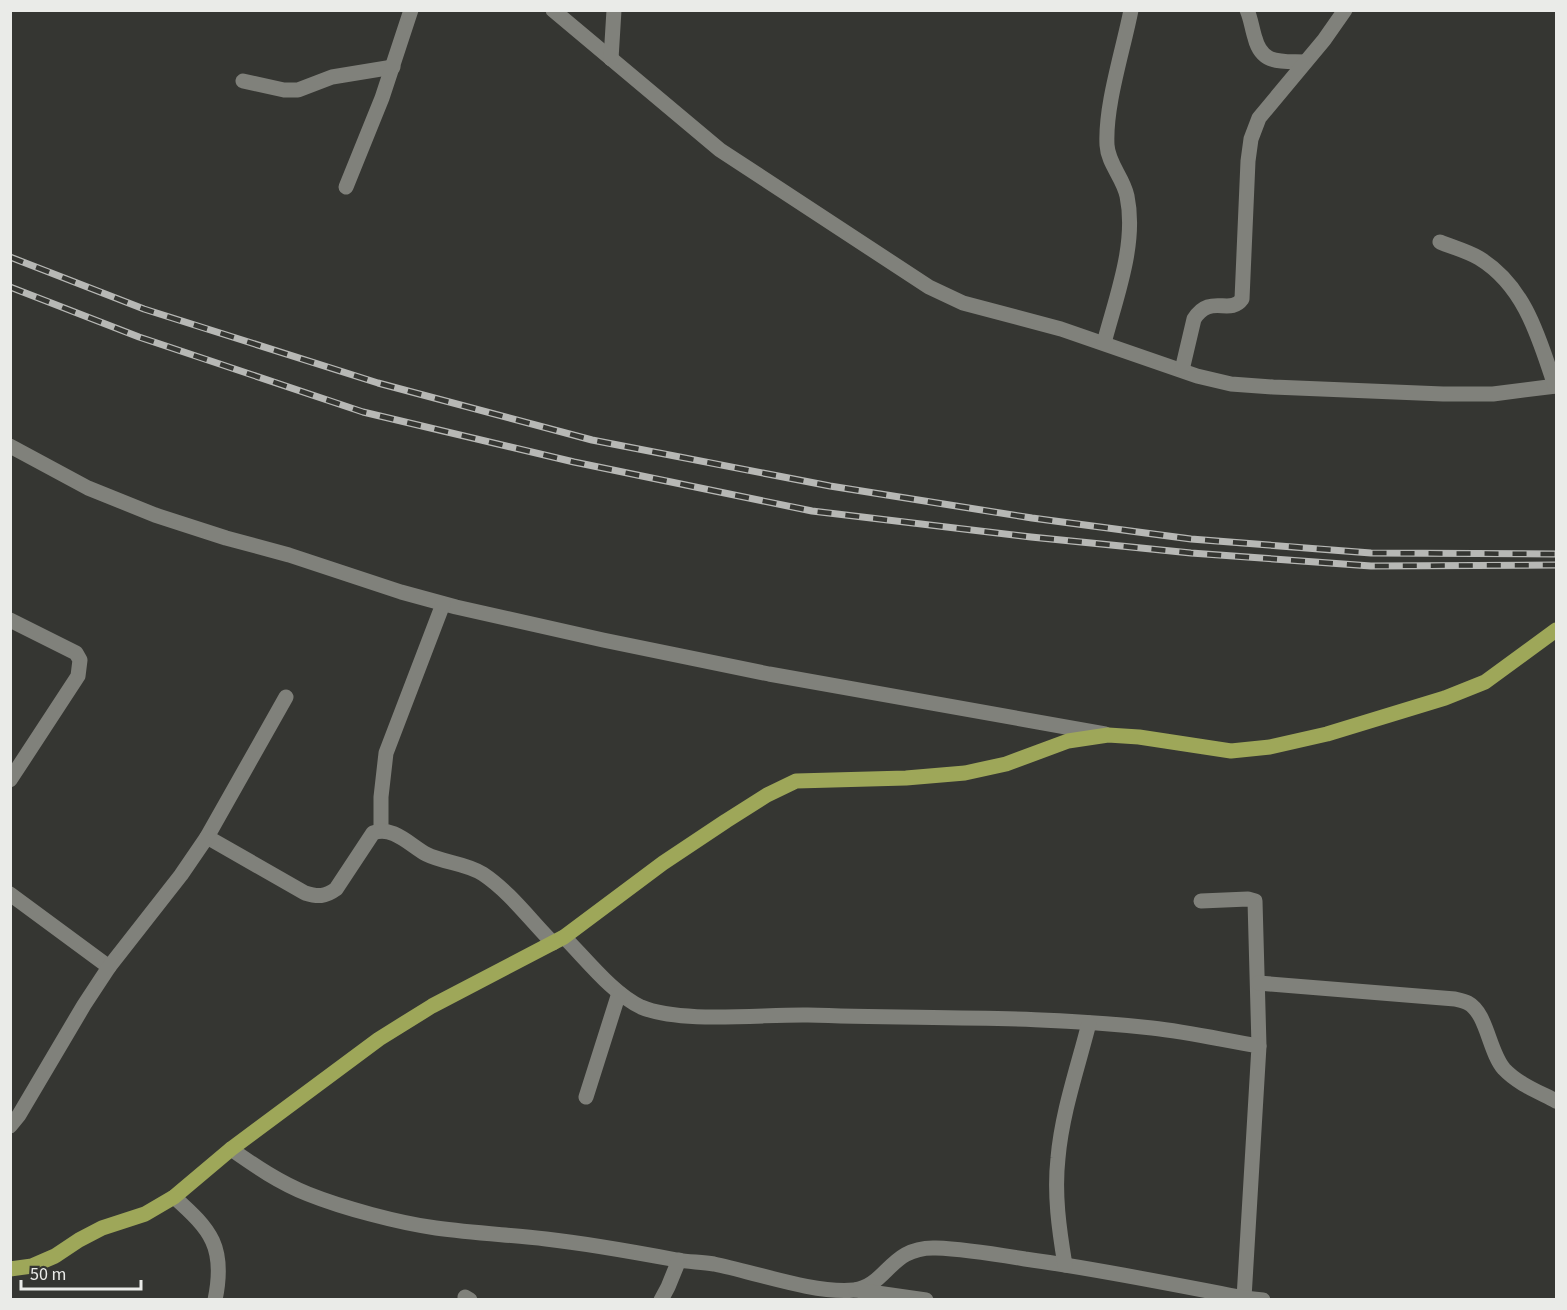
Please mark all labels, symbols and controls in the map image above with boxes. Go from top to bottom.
scale bar [21,1253,141,1291]
text: 50 m [30,1262,66,1287]

